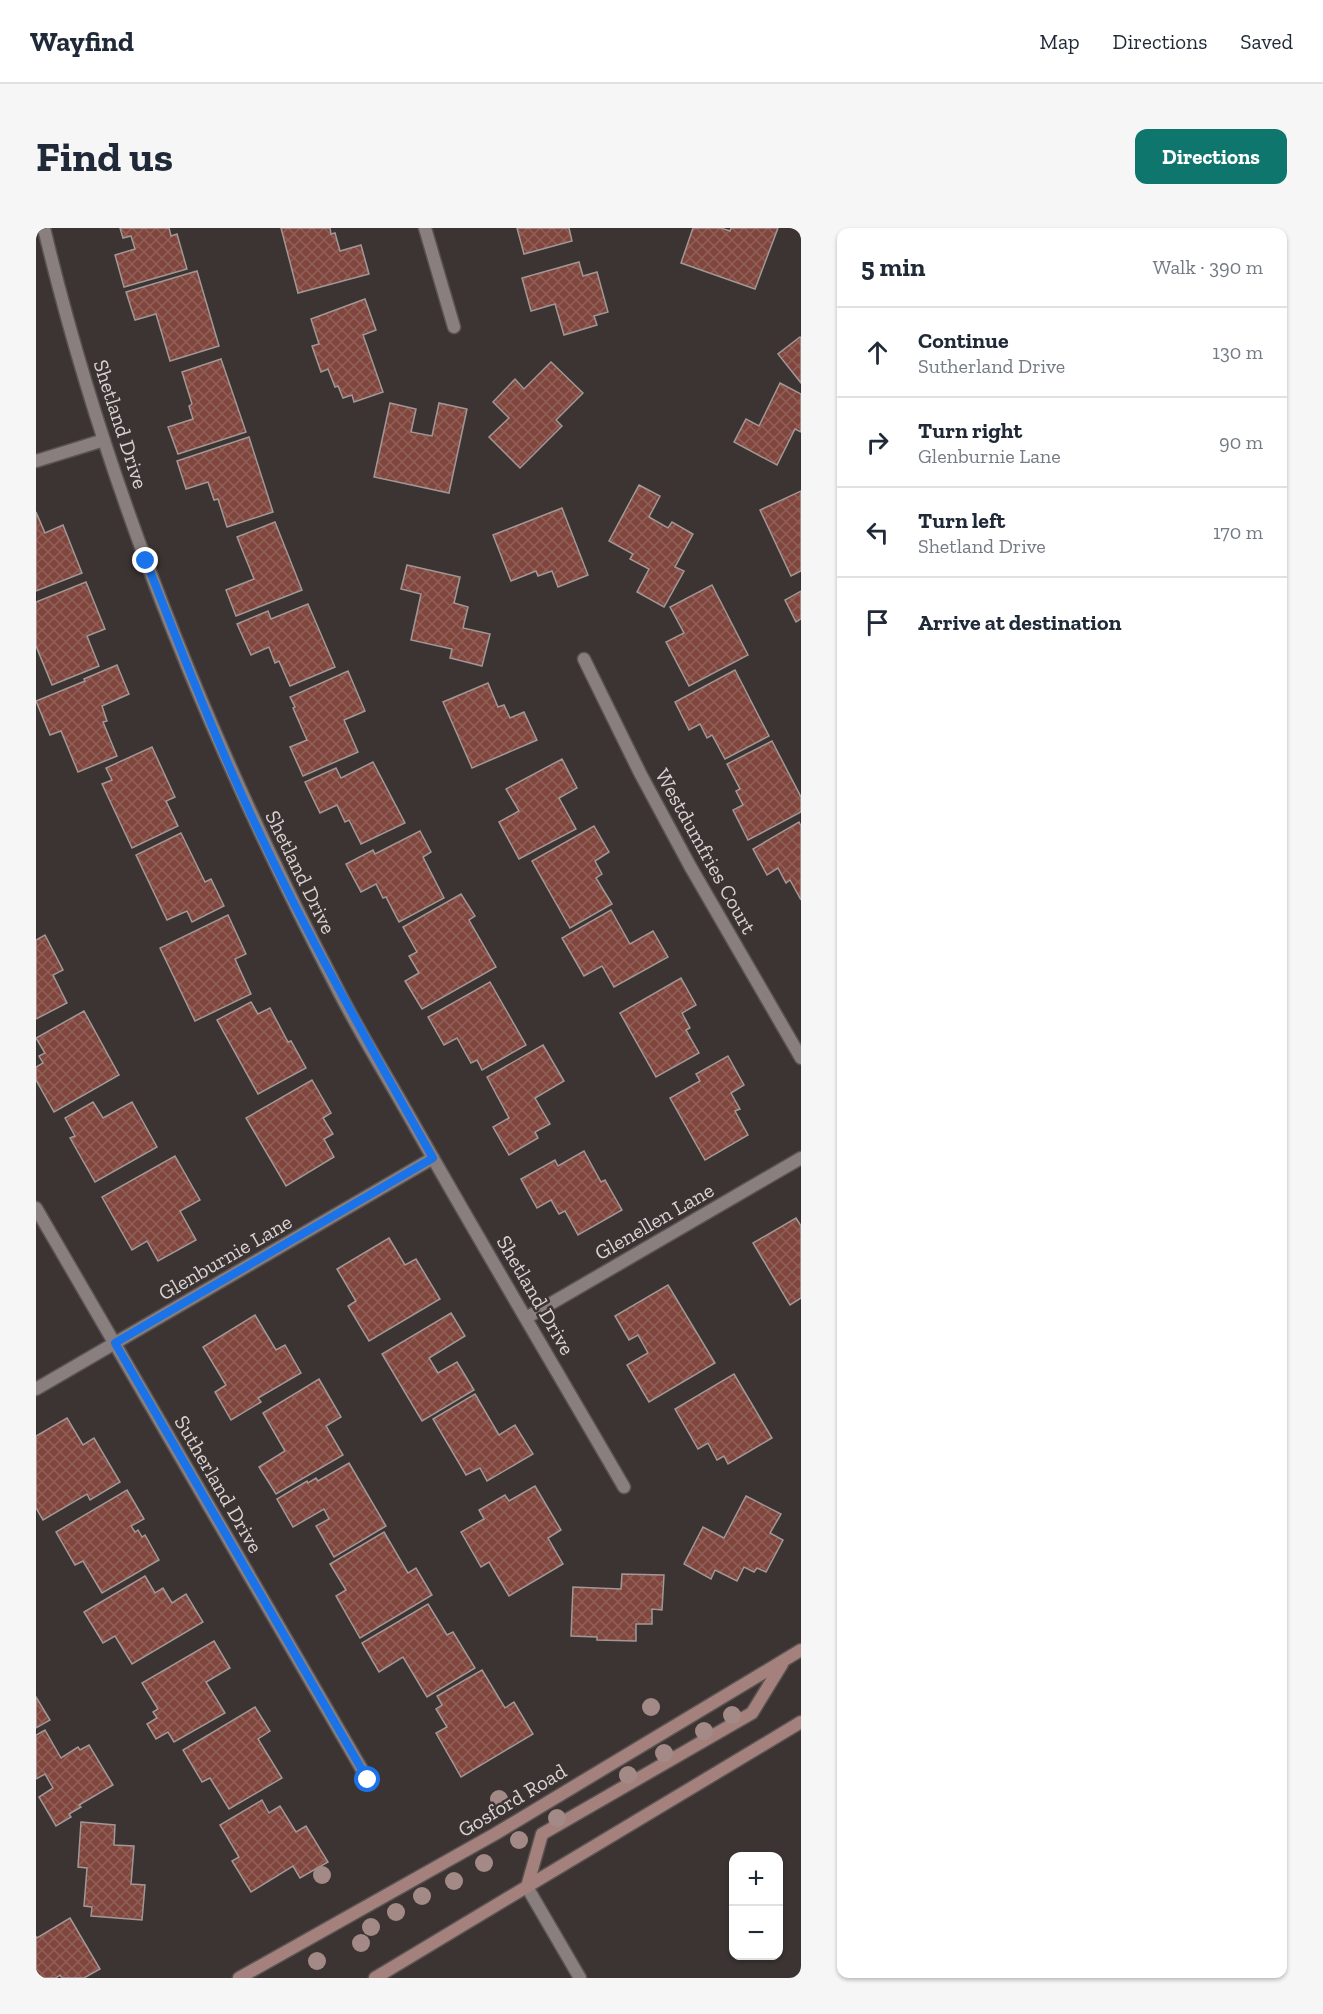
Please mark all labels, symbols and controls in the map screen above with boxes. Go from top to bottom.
text: Wayfind [30,25,134,58]
text: Map [1040,29,1080,54]
text: Directions [1113,29,1207,54]
text: Saved [1240,29,1293,54]
button: Directions [1135,129,1287,184]
text: Find us [36,131,173,182]
text: 5 min [861,251,925,283]
text: Walk · 390 m [1153,255,1263,279]
text: Continue [918,327,1009,354]
icon: ahead [861,336,894,369]
text: 130 m [1212,340,1263,364]
text: Sutherland Drive [918,354,1065,378]
street label: Shetland Drive [88,356,154,492]
text: Turn right [918,417,1022,444]
icon: right [861,426,894,459]
text: 90 m [1219,430,1263,454]
text: Glenburnie Lane [918,444,1061,468]
text: Turn left [918,507,1005,534]
icon: left [861,516,894,549]
text: 170 m [1213,520,1263,544]
text: Shetland Drive [918,534,1046,558]
route end [132,547,158,573]
icon: arrive [861,606,894,639]
text: Arrive at destination [918,609,1121,636]
street label: Westdumfries Court [650,764,762,938]
street label: Shetland Drive [260,806,342,938]
street label: Glenellen Lane [590,1177,718,1265]
street label: Glenburnie Lane [154,1209,296,1305]
street label: Shetland Drive [492,1231,580,1359]
street label: Sutherland Drive [170,1411,269,1557]
street label: Gosford Road [453,1758,571,1842]
route start [354,1766,380,1792]
map controls [729,1852,783,1960]
button: + [729,1852,783,1906]
button: − [729,1906,783,1960]

